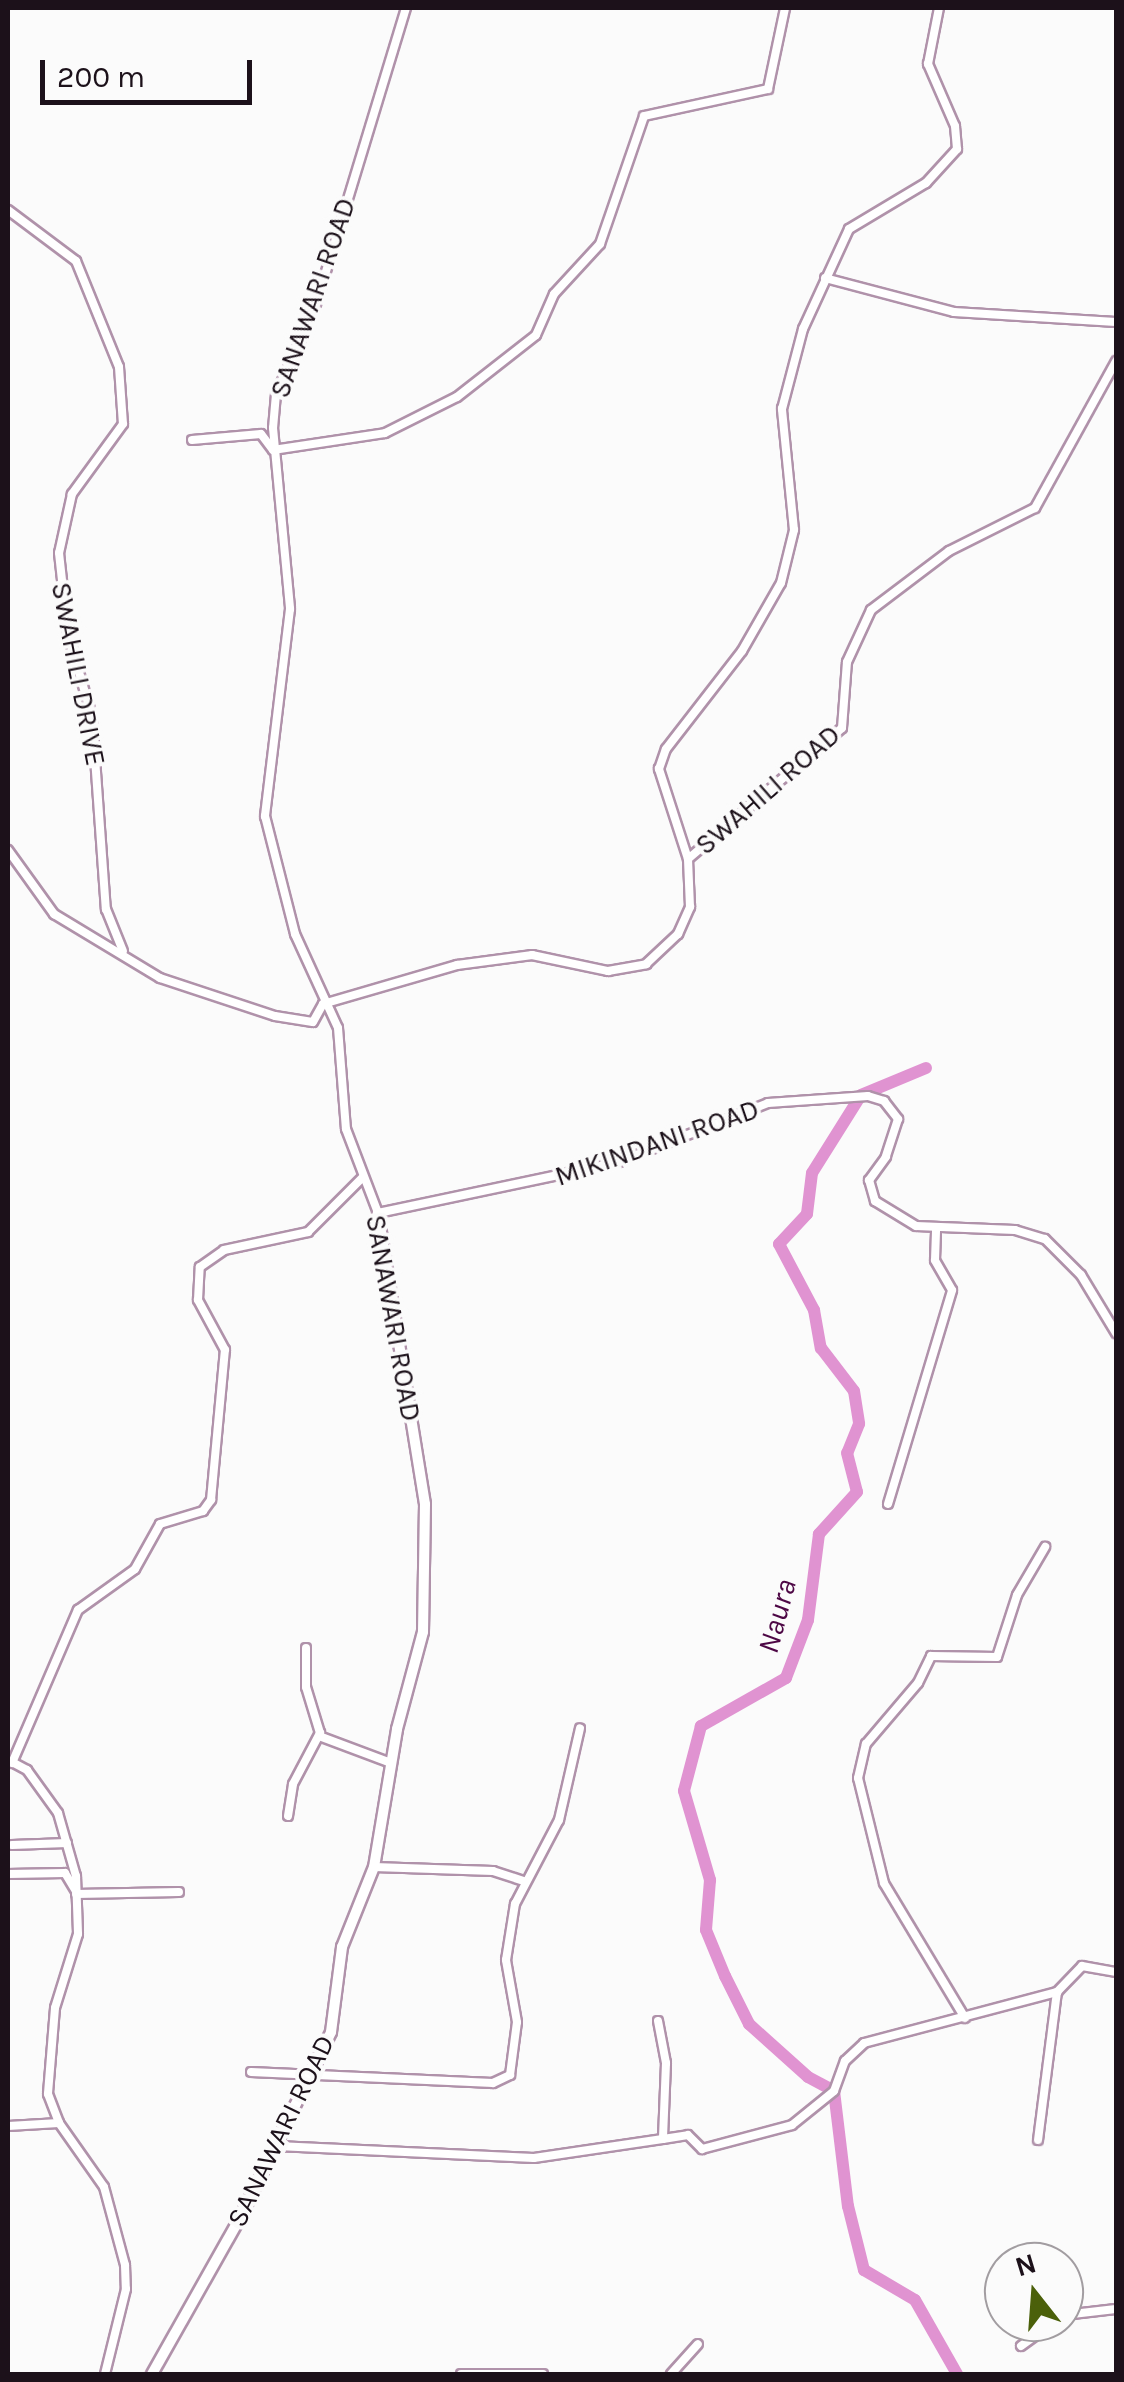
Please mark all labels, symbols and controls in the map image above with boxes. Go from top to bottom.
scale bar [45,40,258,102]
text: 200 m [57,59,145,95]
street label: SANAWARI ROAD [263,194,363,402]
street label: SWAHILI DRIVE [44,579,112,769]
street label: SWAHILI ROAD [689,718,847,862]
street label: MIKINDANI ROAD [551,1092,763,1194]
street label: SANAWARI ROAD [358,1212,428,1424]
water label: Naura [750,1575,804,1657]
street label: SANAWARI ROAD [220,2030,342,2232]
north arrow [984,2242,1084,2342]
text: N [1011,2246,1040,2283]

